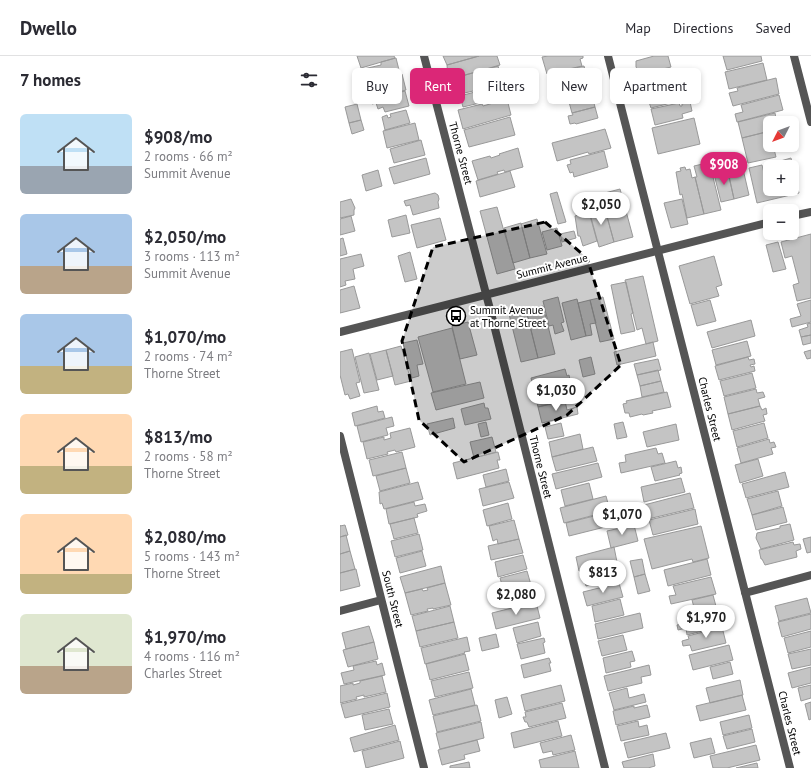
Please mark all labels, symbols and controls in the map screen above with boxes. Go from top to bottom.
text: Dwello [20,16,77,40]
text: Map [625,19,651,37]
text: Directions [673,19,733,37]
text: Saved [755,19,791,37]
chip: Buy [352,68,402,104]
chip: Rent [410,68,465,104]
chip: Filters [473,68,539,104]
chip: New [547,68,602,104]
chip: Apartment [610,68,701,104]
text: 7 homes [20,69,81,91]
icon: filters [298,69,320,91]
north arrow [763,116,799,152]
map controls [763,116,799,240]
street label: Thorne Street [446,120,476,186]
text: $908/mo [144,126,212,148]
icon: home [52,130,100,178]
text: 2 rooms · 66 m² [144,148,233,165]
pin: $908 [700,152,748,186]
text: $908 [709,156,739,173]
button: + [763,160,799,196]
text: Summit Avenue [144,165,231,182]
pin: $2,050 [568,192,634,226]
text: $2,050 [581,196,621,213]
button: − [763,204,799,240]
text: $2,050/mo [144,226,226,248]
icon: home [52,230,100,278]
text: 3 rooms · 113 m² [144,248,240,265]
street label: Summit Avenue [515,250,590,282]
text: Summit Avenue [144,265,231,282]
place label: Summit Avenue at Thorne Street [470,303,546,330]
bus stop icon: Summit Avenue at Thorne Street [445,305,467,327]
text: $1,070/mo [144,326,226,348]
icon: home [52,330,100,378]
text: 2 rooms · 74 m² [144,348,233,365]
text: Thorne Street [144,365,220,382]
street label: Charles Street [695,375,725,443]
pin: $1,030 [523,378,589,412]
text: $1,030 [536,382,576,399]
text: $813/mo [144,426,212,448]
icon: home [52,430,100,478]
street label: Thorne Street [526,434,556,500]
text: 2 rooms · 58 m² [144,448,233,465]
text: Thorne Street [144,465,220,482]
pin: $1,070 [589,502,655,536]
text: $1,070 [602,506,642,523]
text: $2,080/mo [144,526,226,548]
icon: home [52,530,100,578]
text: 5 rooms · 143 m² [144,548,240,565]
pin: $813 [579,560,627,594]
text: $813 [588,564,618,581]
text: Thorne Street [144,565,220,582]
street label: South Street [379,569,407,629]
pin: $2,080 [483,582,549,616]
text: $2,080 [496,586,536,603]
pin: $1,970 [673,605,739,639]
text: $1,970 [686,609,726,626]
text: $1,970/mo [144,626,226,648]
icon: home [52,630,100,678]
text: 4 rooms · 116 m² [144,648,240,665]
text: Charles Street [144,665,222,682]
street label: Charles Street [775,689,805,757]

